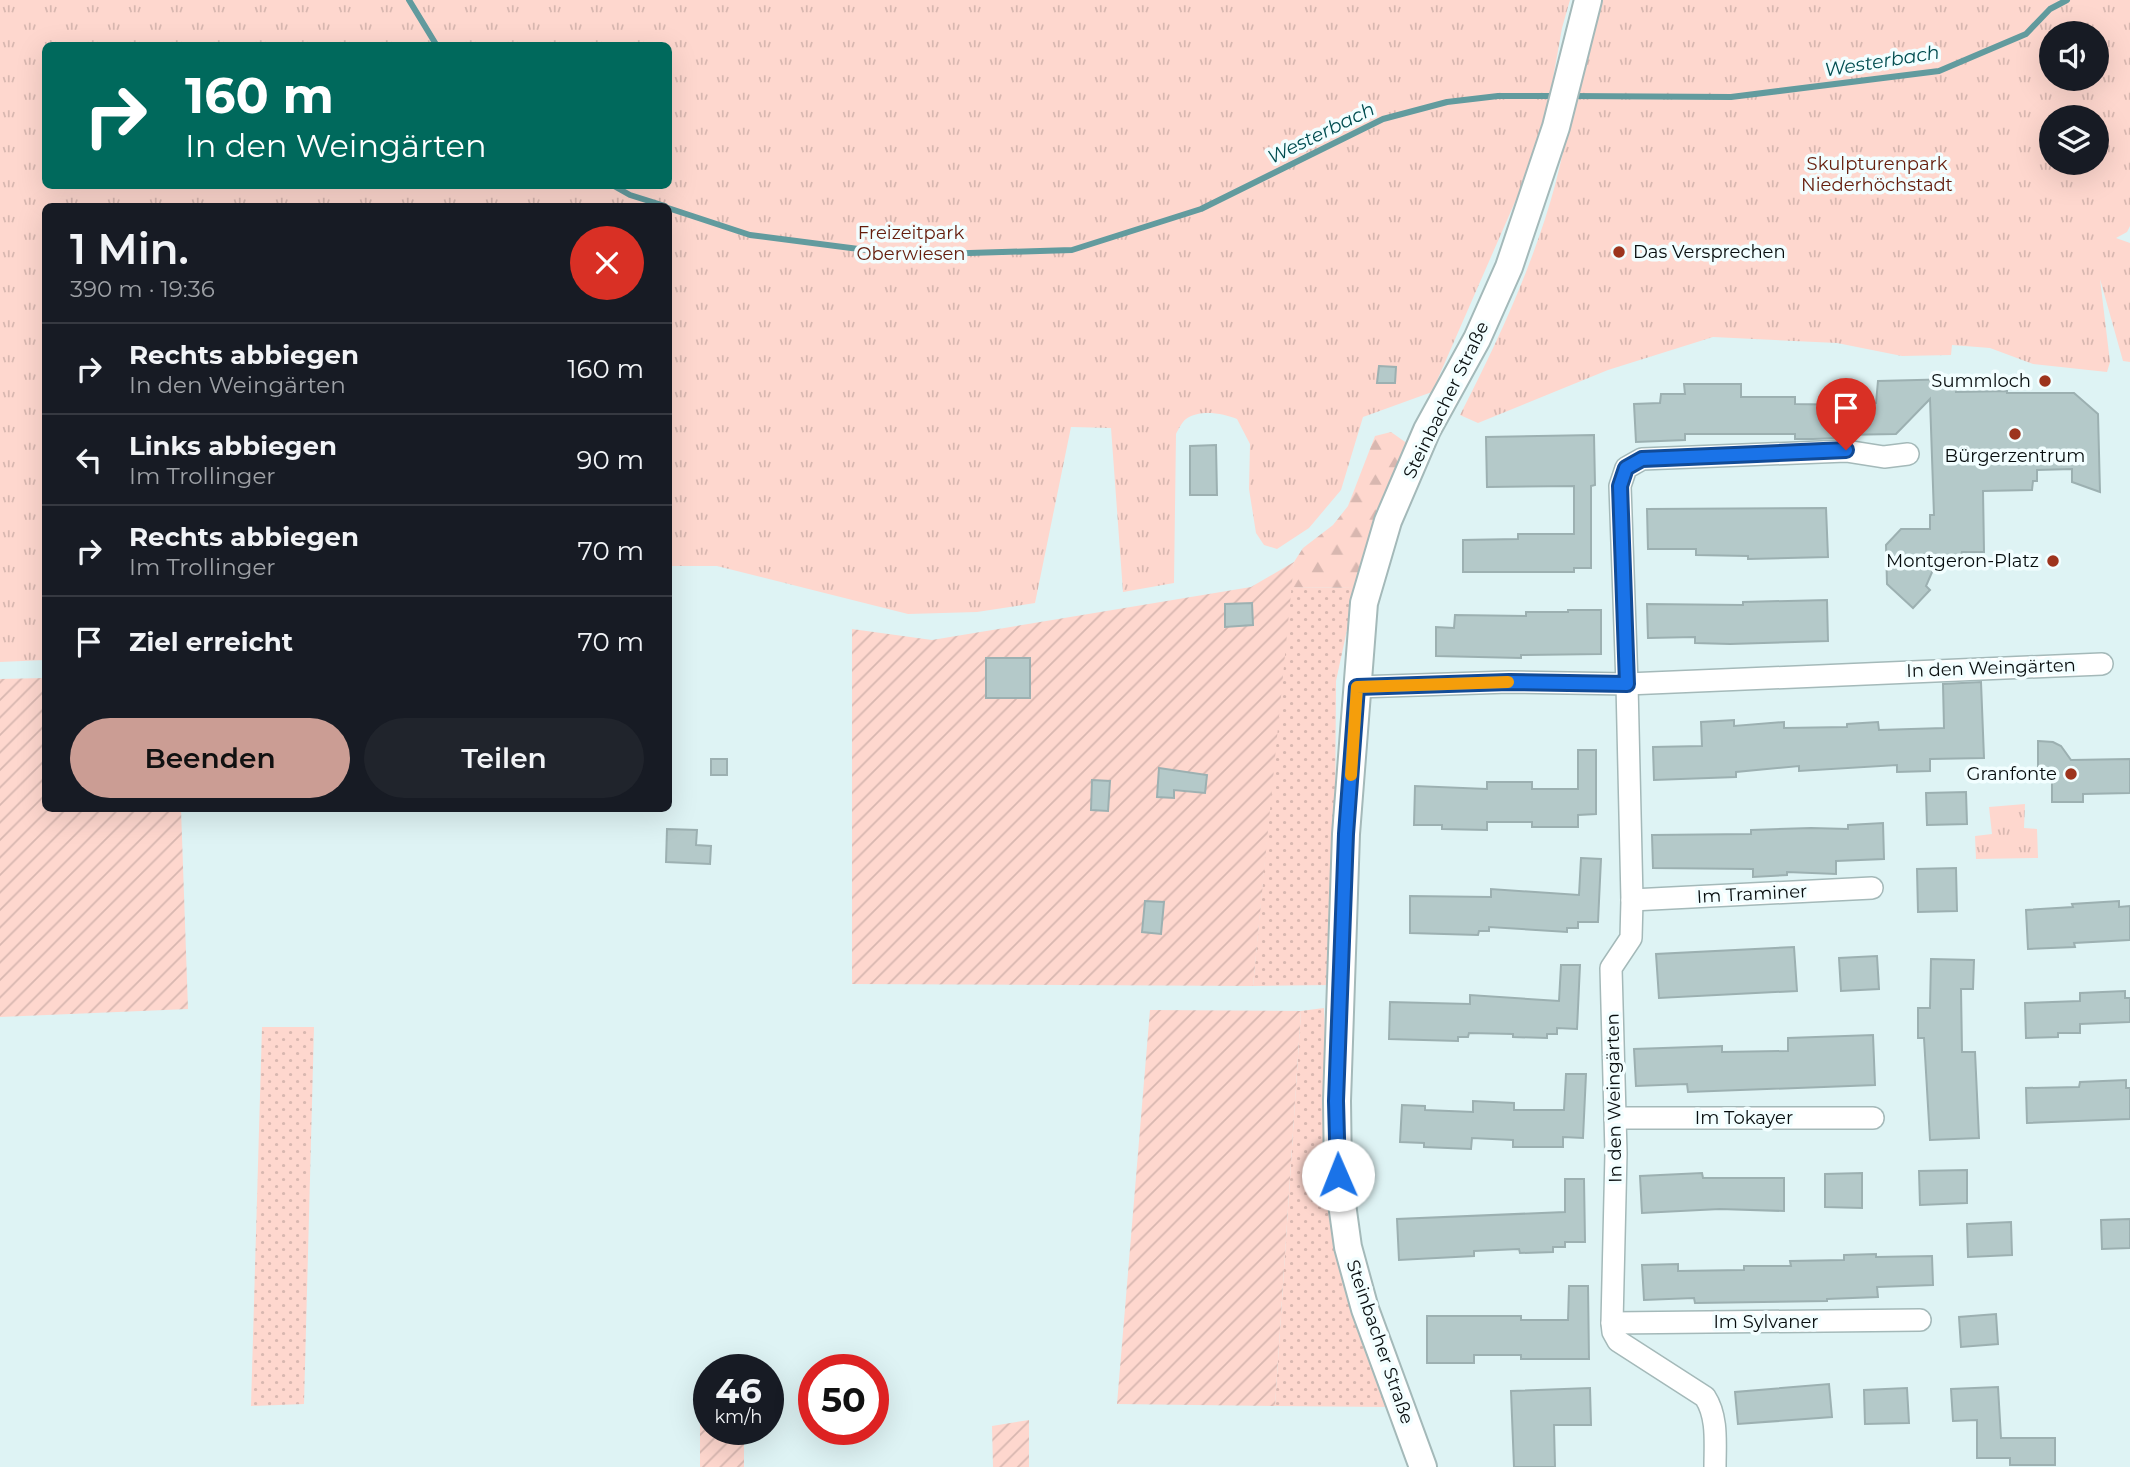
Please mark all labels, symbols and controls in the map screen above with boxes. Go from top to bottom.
map controls [2039,21,2109,175]
button: sound [2039,21,2109,91]
water label: Westerbach [1823,41,1941,81]
text: 160 m [185,66,334,125]
icon: right [70,70,161,161]
water label: Westerbach [1264,97,1378,169]
button: layers [2039,105,2109,175]
text: In den Weingärten [185,126,487,165]
park label: Skulpturenpark Niederhöchstadt [1801,153,1953,196]
park label: Freizeitpark Oberwiesen [856,222,966,265]
text: 1 Min. [70,223,189,275]
button: close [570,226,644,300]
place label: Das Versprechen [1633,241,1786,263]
marker: Das Versprechen [1611,244,1627,260]
text: 390 m · 19:36 [70,275,215,303]
street label: Steinbacher Straße [1398,318,1494,482]
text: Rechts abbiegen [129,339,359,371]
icon: right [70,350,108,388]
text: 160 m [567,353,644,385]
place label: Summloch [1931,370,2031,392]
text: In den Weingärten [129,371,346,399]
marker: Summloch [2037,373,2053,389]
pin [1816,378,1876,450]
icon: arrive [1827,389,1865,427]
marker: Bürgerzentrum [2007,426,2023,442]
text: Links abbiegen [129,430,337,462]
icon: left [70,441,108,479]
text: 90 m [577,444,644,476]
place label: Bürgerzentrum [1945,445,2085,467]
text: Im Trollinger [129,462,276,490]
text: Rechts abbiegen [129,521,359,553]
icon: right [70,532,108,570]
text: 70 m [578,535,644,567]
place label: Montgeron-Platz [1886,550,2039,572]
text: Im Trollinger [129,553,276,581]
marker: Montgeron-Platz [2045,553,2061,569]
icon: arrive [70,623,108,661]
text: Ziel erreicht [129,626,293,658]
text: 70 m [578,626,644,658]
street label: In den Weingärten [1906,654,2076,682]
button: Beenden [70,718,350,798]
button: Teilen [364,718,644,798]
place label: Granfonte [1967,763,2057,785]
marker: Granfonte [2063,766,2079,782]
street label: Im Traminer [1696,880,1808,908]
street label: In den Weingärten [1602,1013,1626,1183]
street label: Im Tokayer [1695,1107,1793,1129]
position arrow [1301,1138,1375,1212]
street label: Steinbacher Straße [1342,1257,1418,1427]
street label: Im Sylvaner [1713,1311,1819,1333]
speed limit sign: 50 [798,1354,889,1445]
text: 46 [715,1369,762,1412]
text: km/h [714,1406,763,1428]

